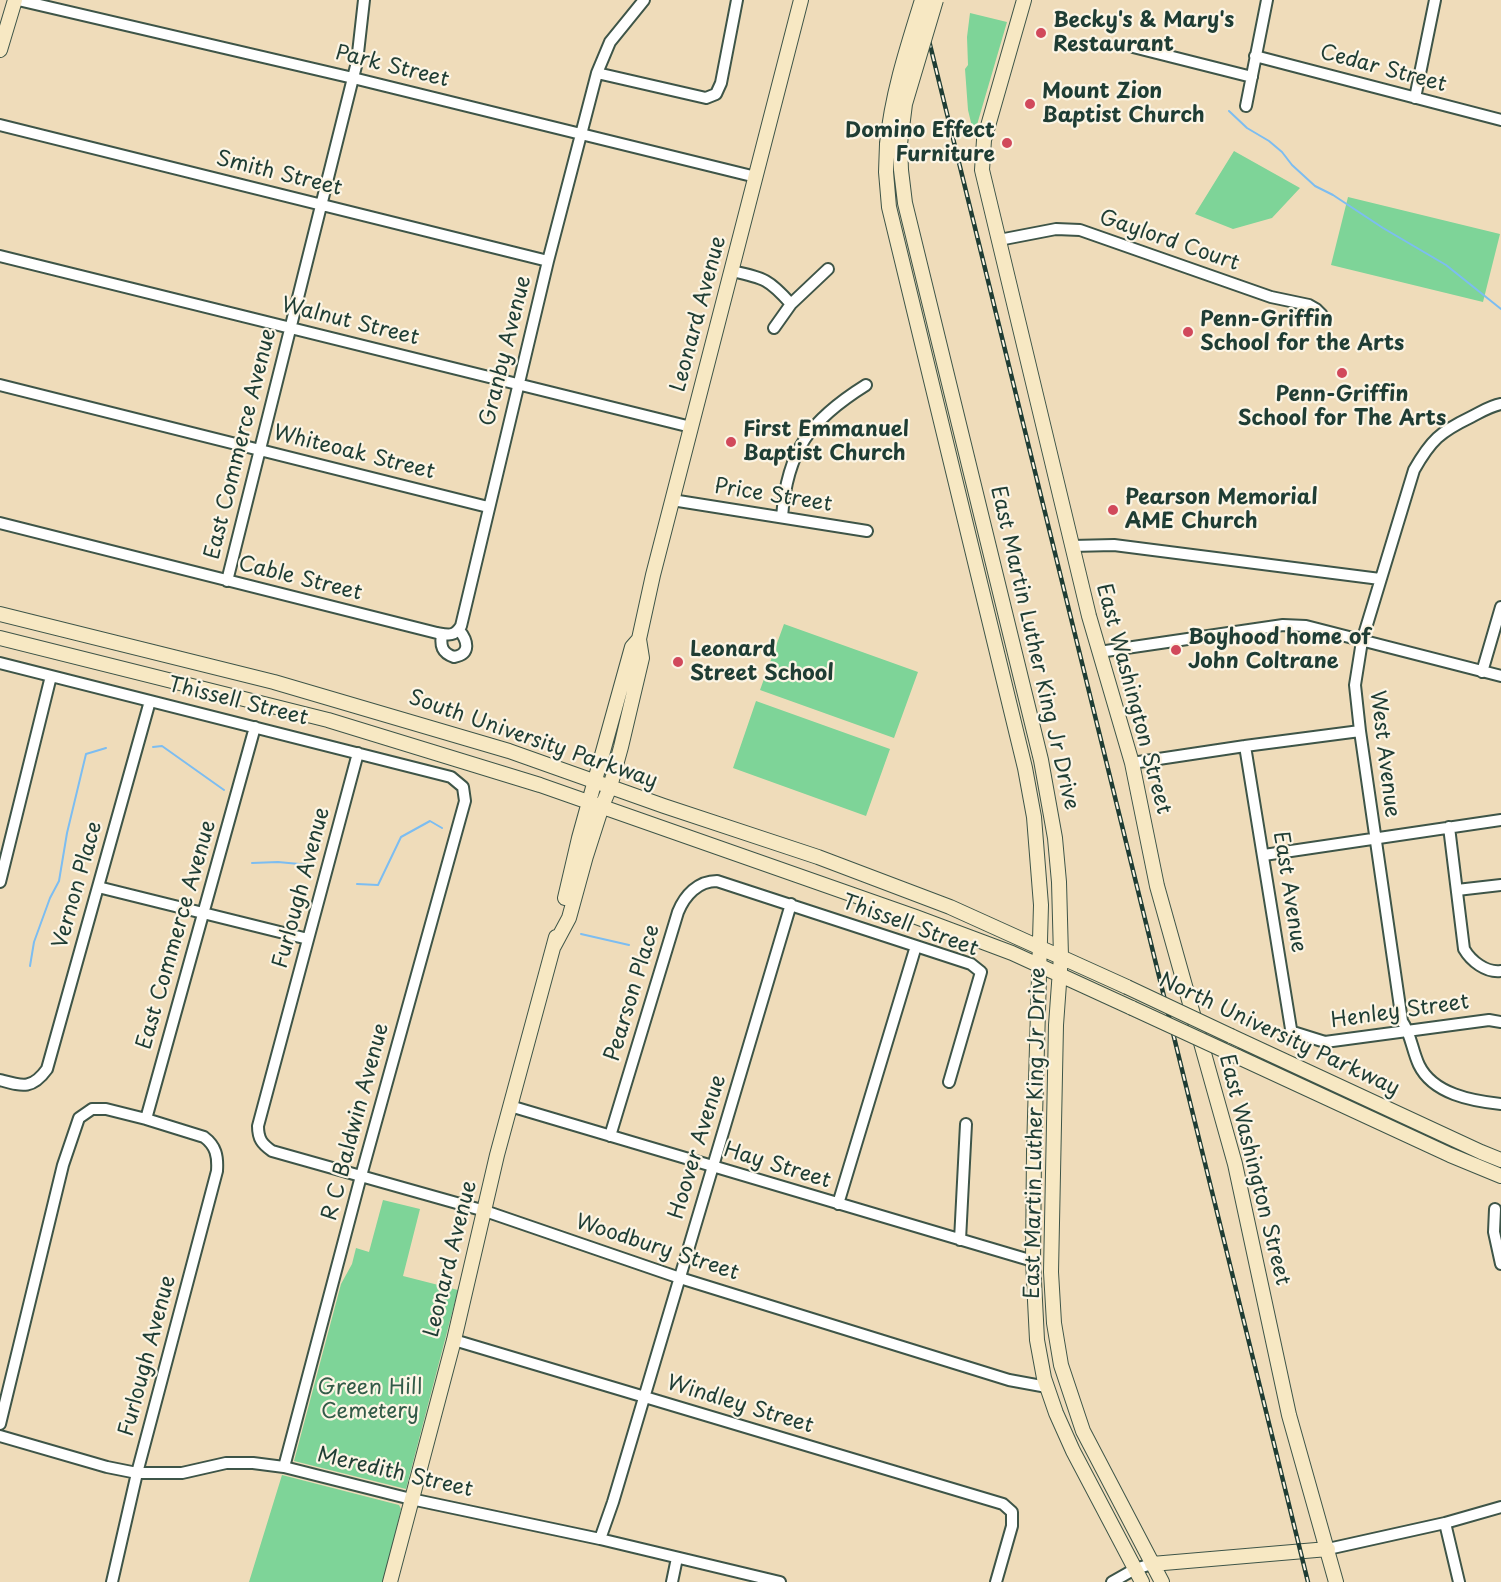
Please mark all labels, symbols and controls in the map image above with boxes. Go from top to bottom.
place label: Becky's & Mary's Restaurant [1053,8,1234,58]
marker: Becky's & Mary's Restaurant [1034,26,1048,40]
street label: Cedar Street [1317,40,1449,98]
street label: Park Street [332,41,452,93]
place label: Mount Zion Baptist Church [1042,79,1205,129]
marker: Mount Zion Baptist Church [1023,97,1037,111]
place label: Domino Effect Furniture [845,118,995,168]
marker: Domino Effect Furniture [1000,136,1014,150]
street label: Smith Street [213,146,345,202]
street label: Gaylord Court [1096,205,1242,277]
street label: Leonard Avenue [666,233,732,395]
street label: Granby Avenue [475,273,537,429]
street label: Walnut Street [279,293,421,351]
place label: Penn-Griffin School for the Arts [1200,307,1404,357]
marker: Penn-Griffin School for the Arts [1181,325,1195,339]
street label: East Commerce Avenue [200,326,282,562]
marker: Penn-Griffin School for The Arts [1335,366,1349,380]
place label: Penn-Griffin School for The Arts [1238,382,1446,432]
place label: First Emmanuel Baptist Church [743,417,909,467]
street label: Whiteoak Street [271,421,437,485]
marker: First Emmanuel Baptist Church [724,435,738,449]
street label: Price Street [712,474,834,518]
street label: East Martin Luther King Jr Drive [984,484,1084,812]
place label: Pearson Memorial AME Church [1125,485,1318,535]
marker: Pearson Memorial AME Church [1106,503,1120,517]
street label: Cable Street [235,551,365,607]
street label: East Washington Street [1090,581,1176,817]
place label: Boyhood home of John Coltrane [1188,625,1371,675]
place label: Leonard Street School [690,637,834,687]
marker: Boyhood home of John Coltrane [1169,643,1183,657]
marker: Leonard Street School [671,655,685,669]
street label: Thissell Street [165,672,311,732]
street label: South University Parkway [405,686,661,794]
street label: West Avenue [1364,689,1404,819]
street label: Furlough Avenue [268,805,336,971]
street label: East Commerce Avenue [132,818,222,1052]
street label: Vernon Place [48,819,108,951]
street label: East Avenue [1267,830,1311,954]
street label: Thissell Street [838,890,982,962]
street label: Pearson Place [600,922,666,1064]
street label: East Martin Luther King Jr Drive [1021,967,1051,1299]
street label: North University Parkway [1155,968,1403,1102]
street label: Henley Street [1329,990,1471,1034]
street label: R C Baldwin Avenue [317,1020,395,1224]
street label: East Washington Street [1213,1052,1295,1288]
street label: Hoover Avenue [664,1072,732,1222]
street label: Hay Street [720,1138,834,1194]
street label: Leonard Avenue [419,1178,483,1340]
street label: Woodbury Street [572,1210,742,1286]
street label: Furlough Avenue [114,1273,182,1439]
street label: Windley Street [664,1371,816,1439]
park label: Green Hill Cemetery [317,1375,423,1425]
street label: Meredith Street [315,1443,475,1503]

